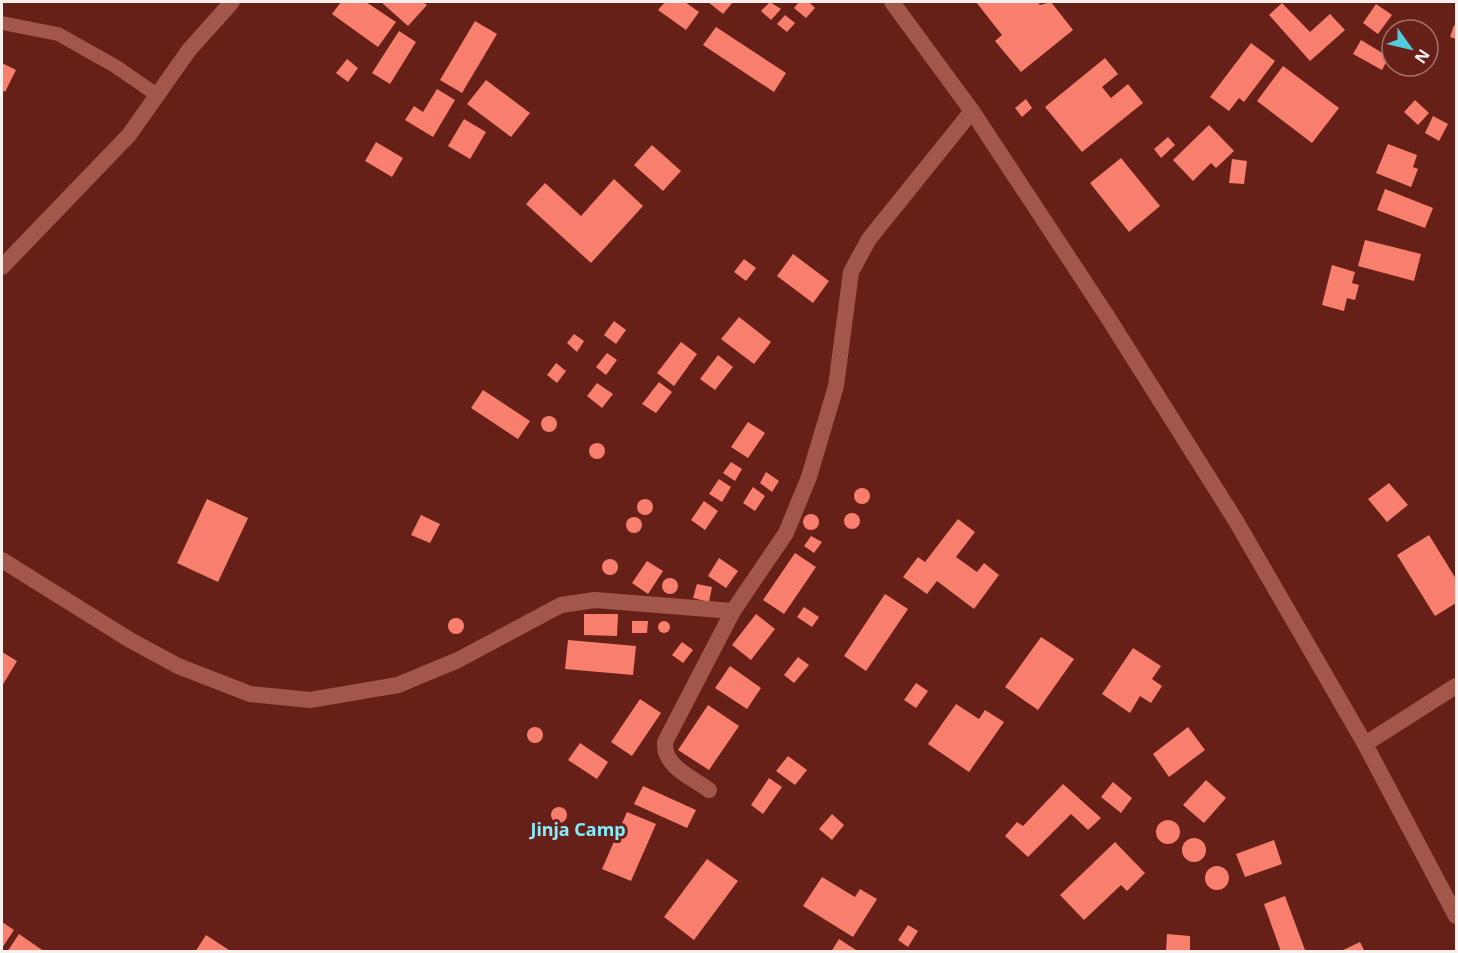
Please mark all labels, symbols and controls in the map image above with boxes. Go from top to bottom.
north arrow [1380,18,1440,78]
text: N [1410,45,1435,68]
district label: Jinja Camp [528,817,626,841]

